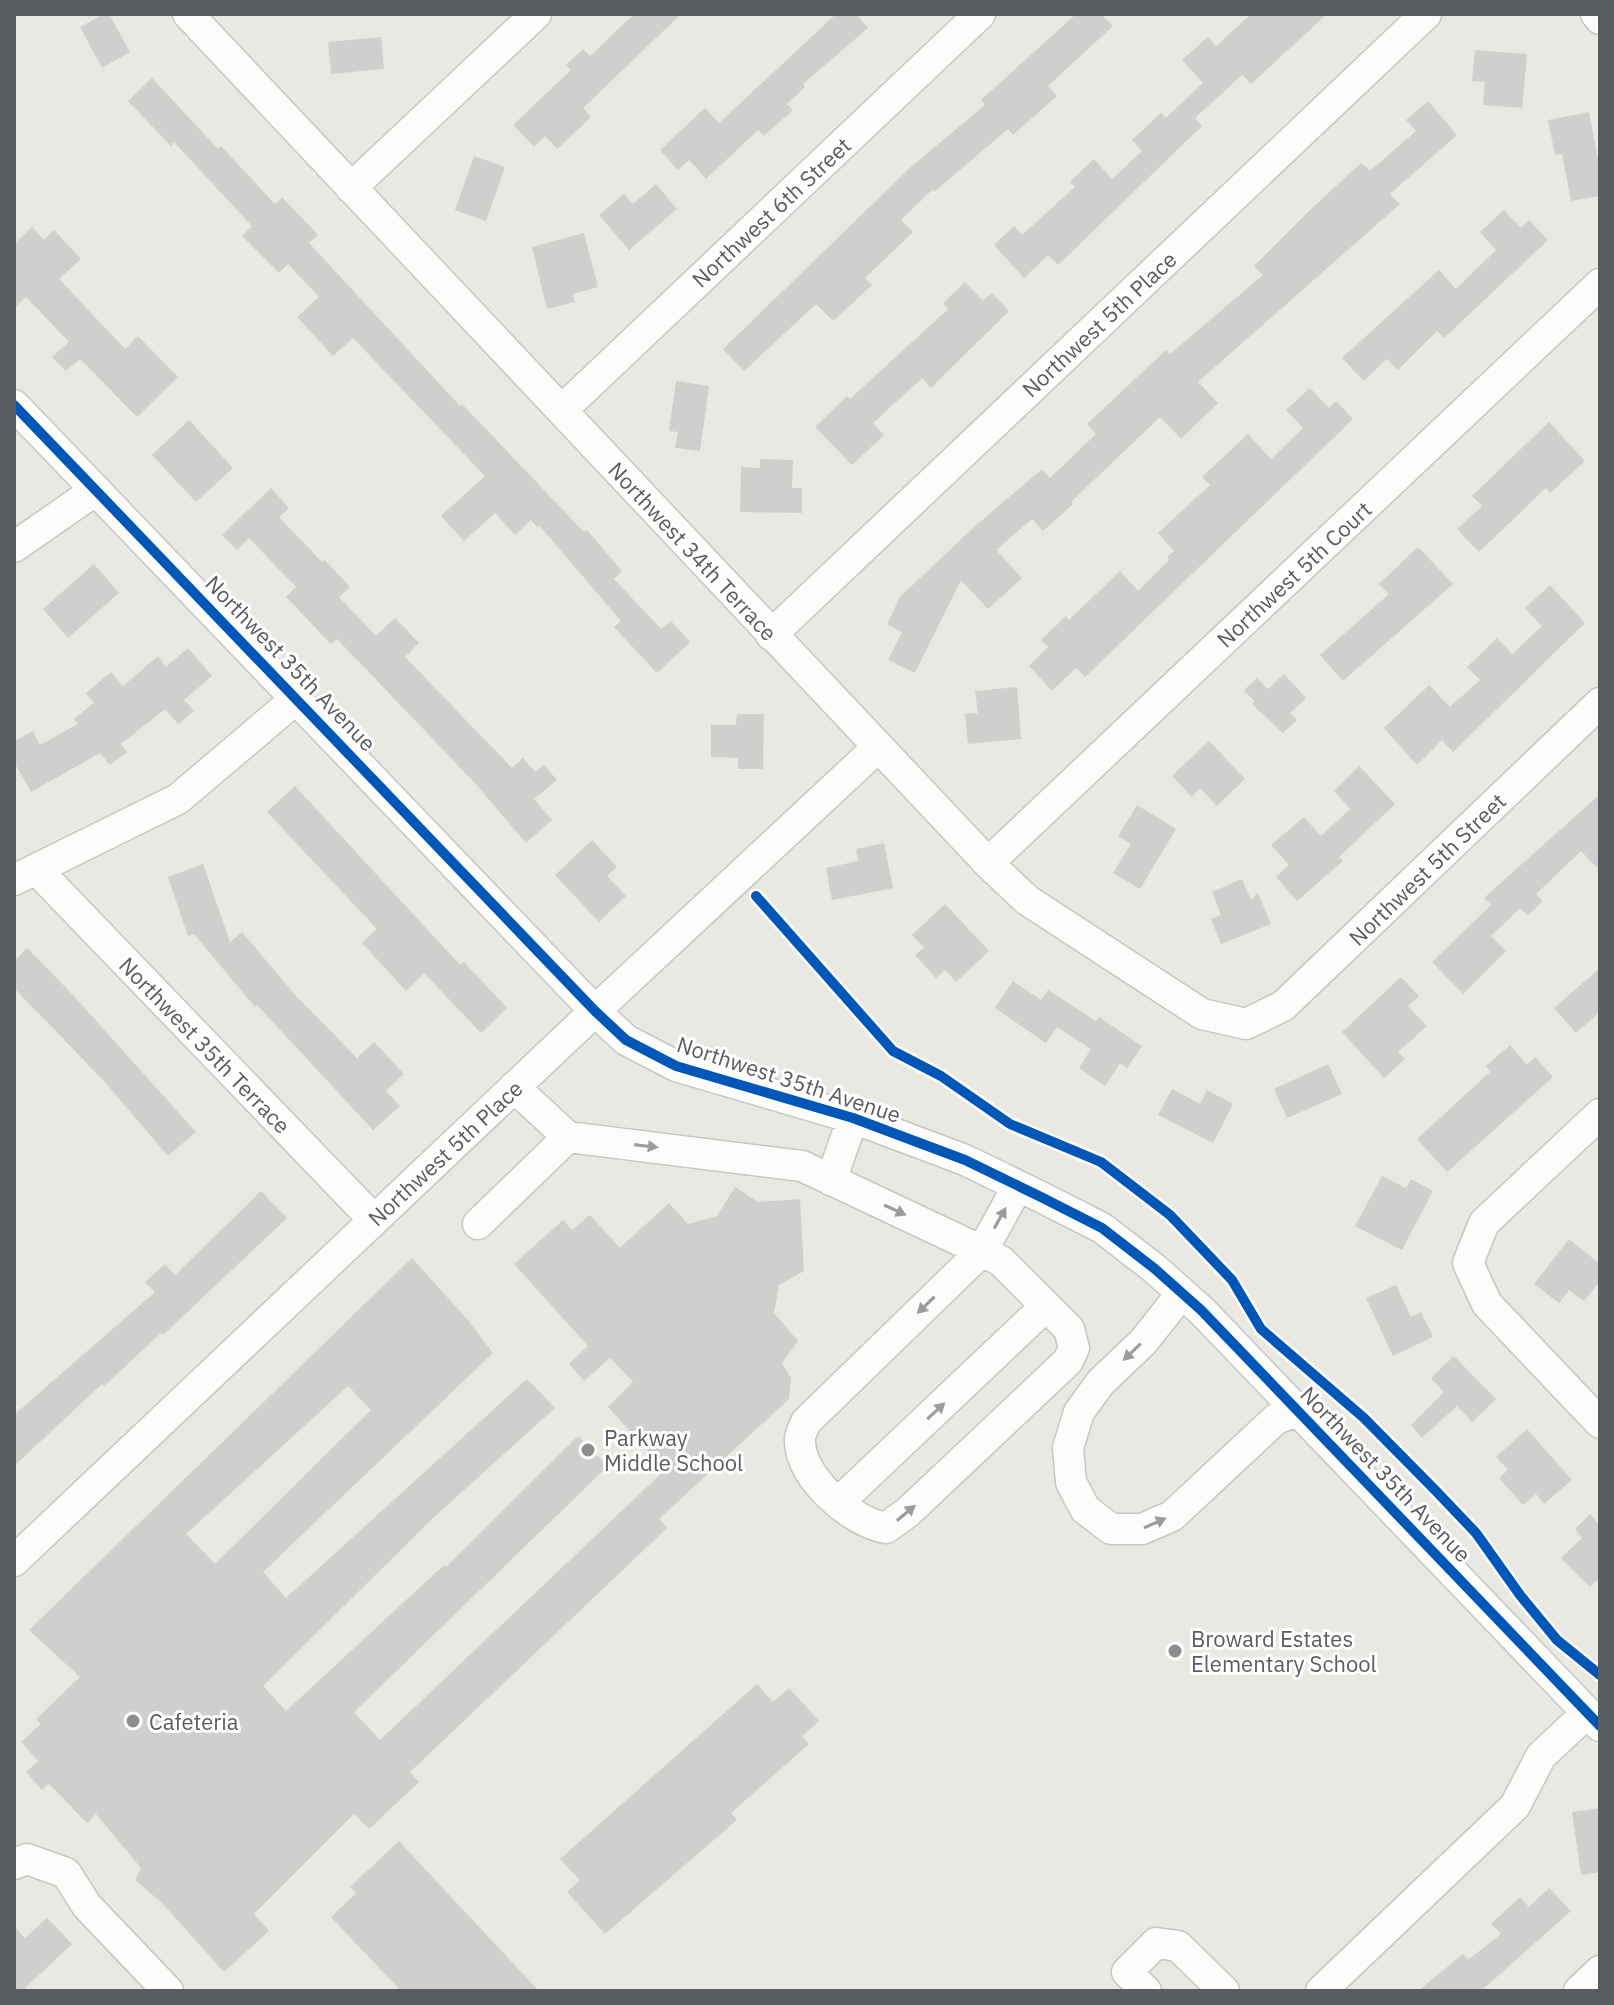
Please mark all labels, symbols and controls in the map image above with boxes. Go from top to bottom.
street label: Northwest 6th Street [685,131,857,293]
street label: Northwest 5th Place [1016,245,1182,403]
street label: Northwest 34th Terrace [602,455,784,647]
street label: Northwest 5th Court [1210,495,1378,653]
street label: Northwest 35th Avenue [199,569,383,757]
street label: Northwest 5th Street [1342,787,1512,951]
street label: Northwest 35th Terrace [113,951,297,1139]
street label: Northwest 35th Avenue [673,1029,905,1129]
street label: Northwest 5th Place [362,1074,528,1232]
one-way arrow [634,1140,659,1153]
one-way arrow [883,1203,906,1217]
one-way arrow [993,1207,1007,1229]
one-way arrow [917,1295,936,1314]
one-way arrow [1123,1343,1142,1361]
street label: Northwest 35th Avenue [1294,1380,1478,1568]
one-way arrow [926,1403,945,1421]
place label: Parkway Middle School [604,1423,743,1477]
marker: Parkway Middle School [579,1441,597,1459]
one-way arrow [896,1505,916,1522]
one-way arrow [1143,1517,1166,1530]
place label: Broward Estates Elementary School [1191,1624,1377,1678]
marker: Broward Estates Elementary School [1166,1642,1184,1660]
place label: Cafeteria [149,1707,239,1736]
marker: Cafeteria [124,1712,142,1730]

